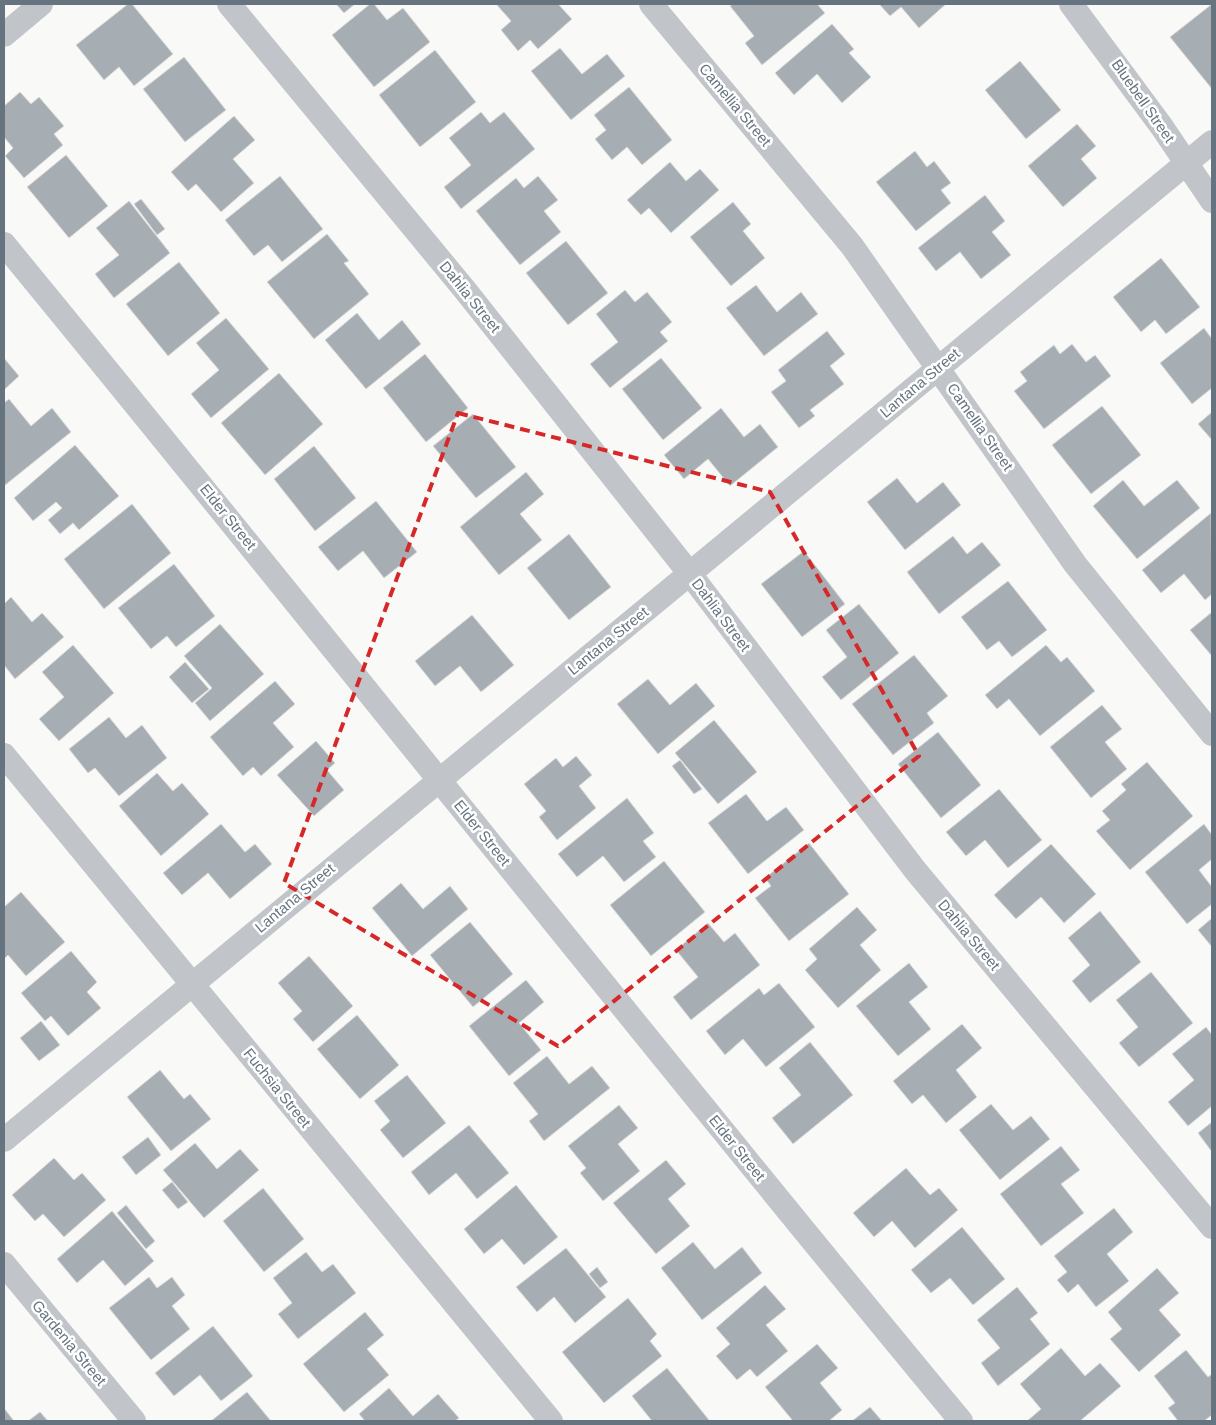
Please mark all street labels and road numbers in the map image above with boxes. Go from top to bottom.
street label: Bluebell Street [1108,56,1179,146]
street label: Camellia Street [696,60,775,150]
street label: Dahlia Street [436,258,505,336]
street label: Lantana Street [877,344,963,421]
street label: Camellia Street [944,380,1017,474]
street label: Elder Street [197,481,260,553]
street label: Dahlia Street [689,575,755,655]
street label: Lantana Street [564,603,652,678]
street label: Elder Street [451,797,514,869]
street label: Lantana Street [252,859,338,936]
street label: Dahlia Street [935,896,1004,974]
street label: Fuchsia Street [240,1045,315,1131]
street label: Elder Street [706,1112,769,1184]
street label: Gardenia Street [29,1297,110,1389]

